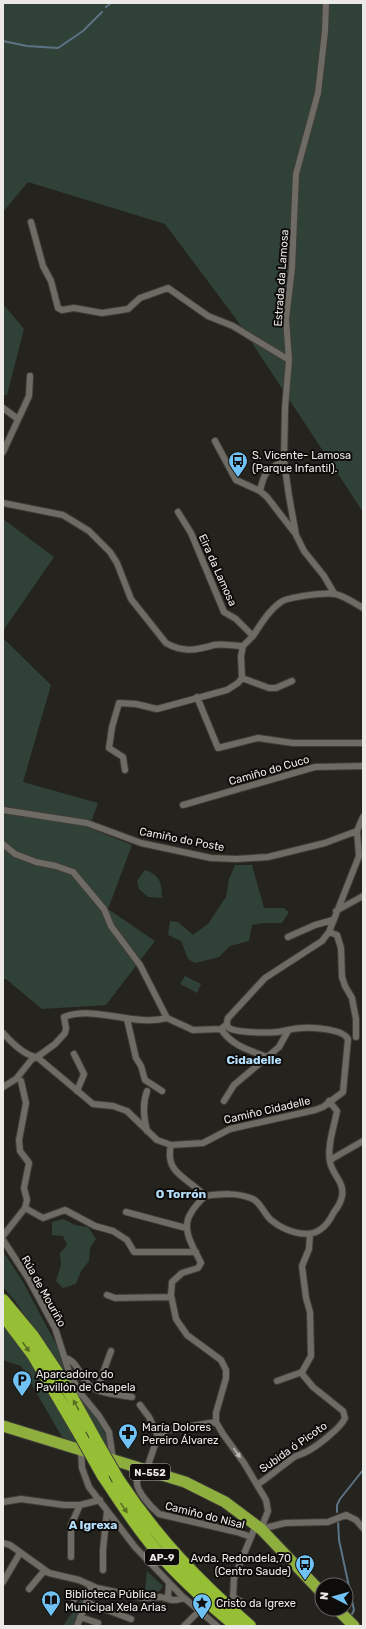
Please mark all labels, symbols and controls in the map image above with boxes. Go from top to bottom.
street label: Estrada da Lamosa [272,229,291,327]
place label: S. Vicente- Lamosa (Parque Infantil). [252,449,351,475]
bus stop icon: S. Vicente- Lamosa (Parque Infantil). [227,450,249,478]
street label: Eira da Lamosa [196,532,239,608]
street label: Camiño do Cuco [227,753,311,788]
street label: Camiño do Poste [138,825,226,854]
district label: Cidadelle [226,1053,282,1067]
street label: Camiño Cidadelle [223,1094,312,1127]
district label: O Torrón [156,1187,207,1201]
street label: Rúa de Mouriño [19,1253,69,1329]
one-way arrow [22,1341,30,1352]
place label: Aparcadoiro do Pavillón de Chapela [36,1368,136,1394]
parking icon: Aparcadoiro do Pavillón de Chapela [11,1369,33,1397]
one-way arrow [73,1399,80,1411]
street label: Subida ó Picoto [257,1419,330,1476]
place label: María Dolores Pereiro Álvarez [142,1421,219,1447]
pharmacy icon: María Dolores Pereiro Álvarez [117,1422,139,1450]
one-way arrow [232,1448,240,1458]
road number: N-552 [130,1464,170,1480]
street label: Camiño do Nisal [164,1499,246,1532]
one-way arrow [121,1502,128,1514]
district label: A Igrexa [69,1518,117,1532]
road number: AP-9 [145,1549,179,1565]
place label: Avda. Redondela,70 (Centro Saude) [191,1552,291,1578]
bus stop icon: Avda. Redondela,70 (Centro Saude) [294,1553,316,1581]
north arrow [314,1577,354,1617]
place label: Biblioteca Pública Municipal Xela Arias [65,1588,167,1614]
library icon: Biblioteca Pública Municipal Xela Arias [40,1589,62,1617]
text: N [318,1591,331,1601]
place icon: Cristo da Igrexe [191,1592,213,1620]
place label: Cristo da Igrexe [216,1597,296,1610]

